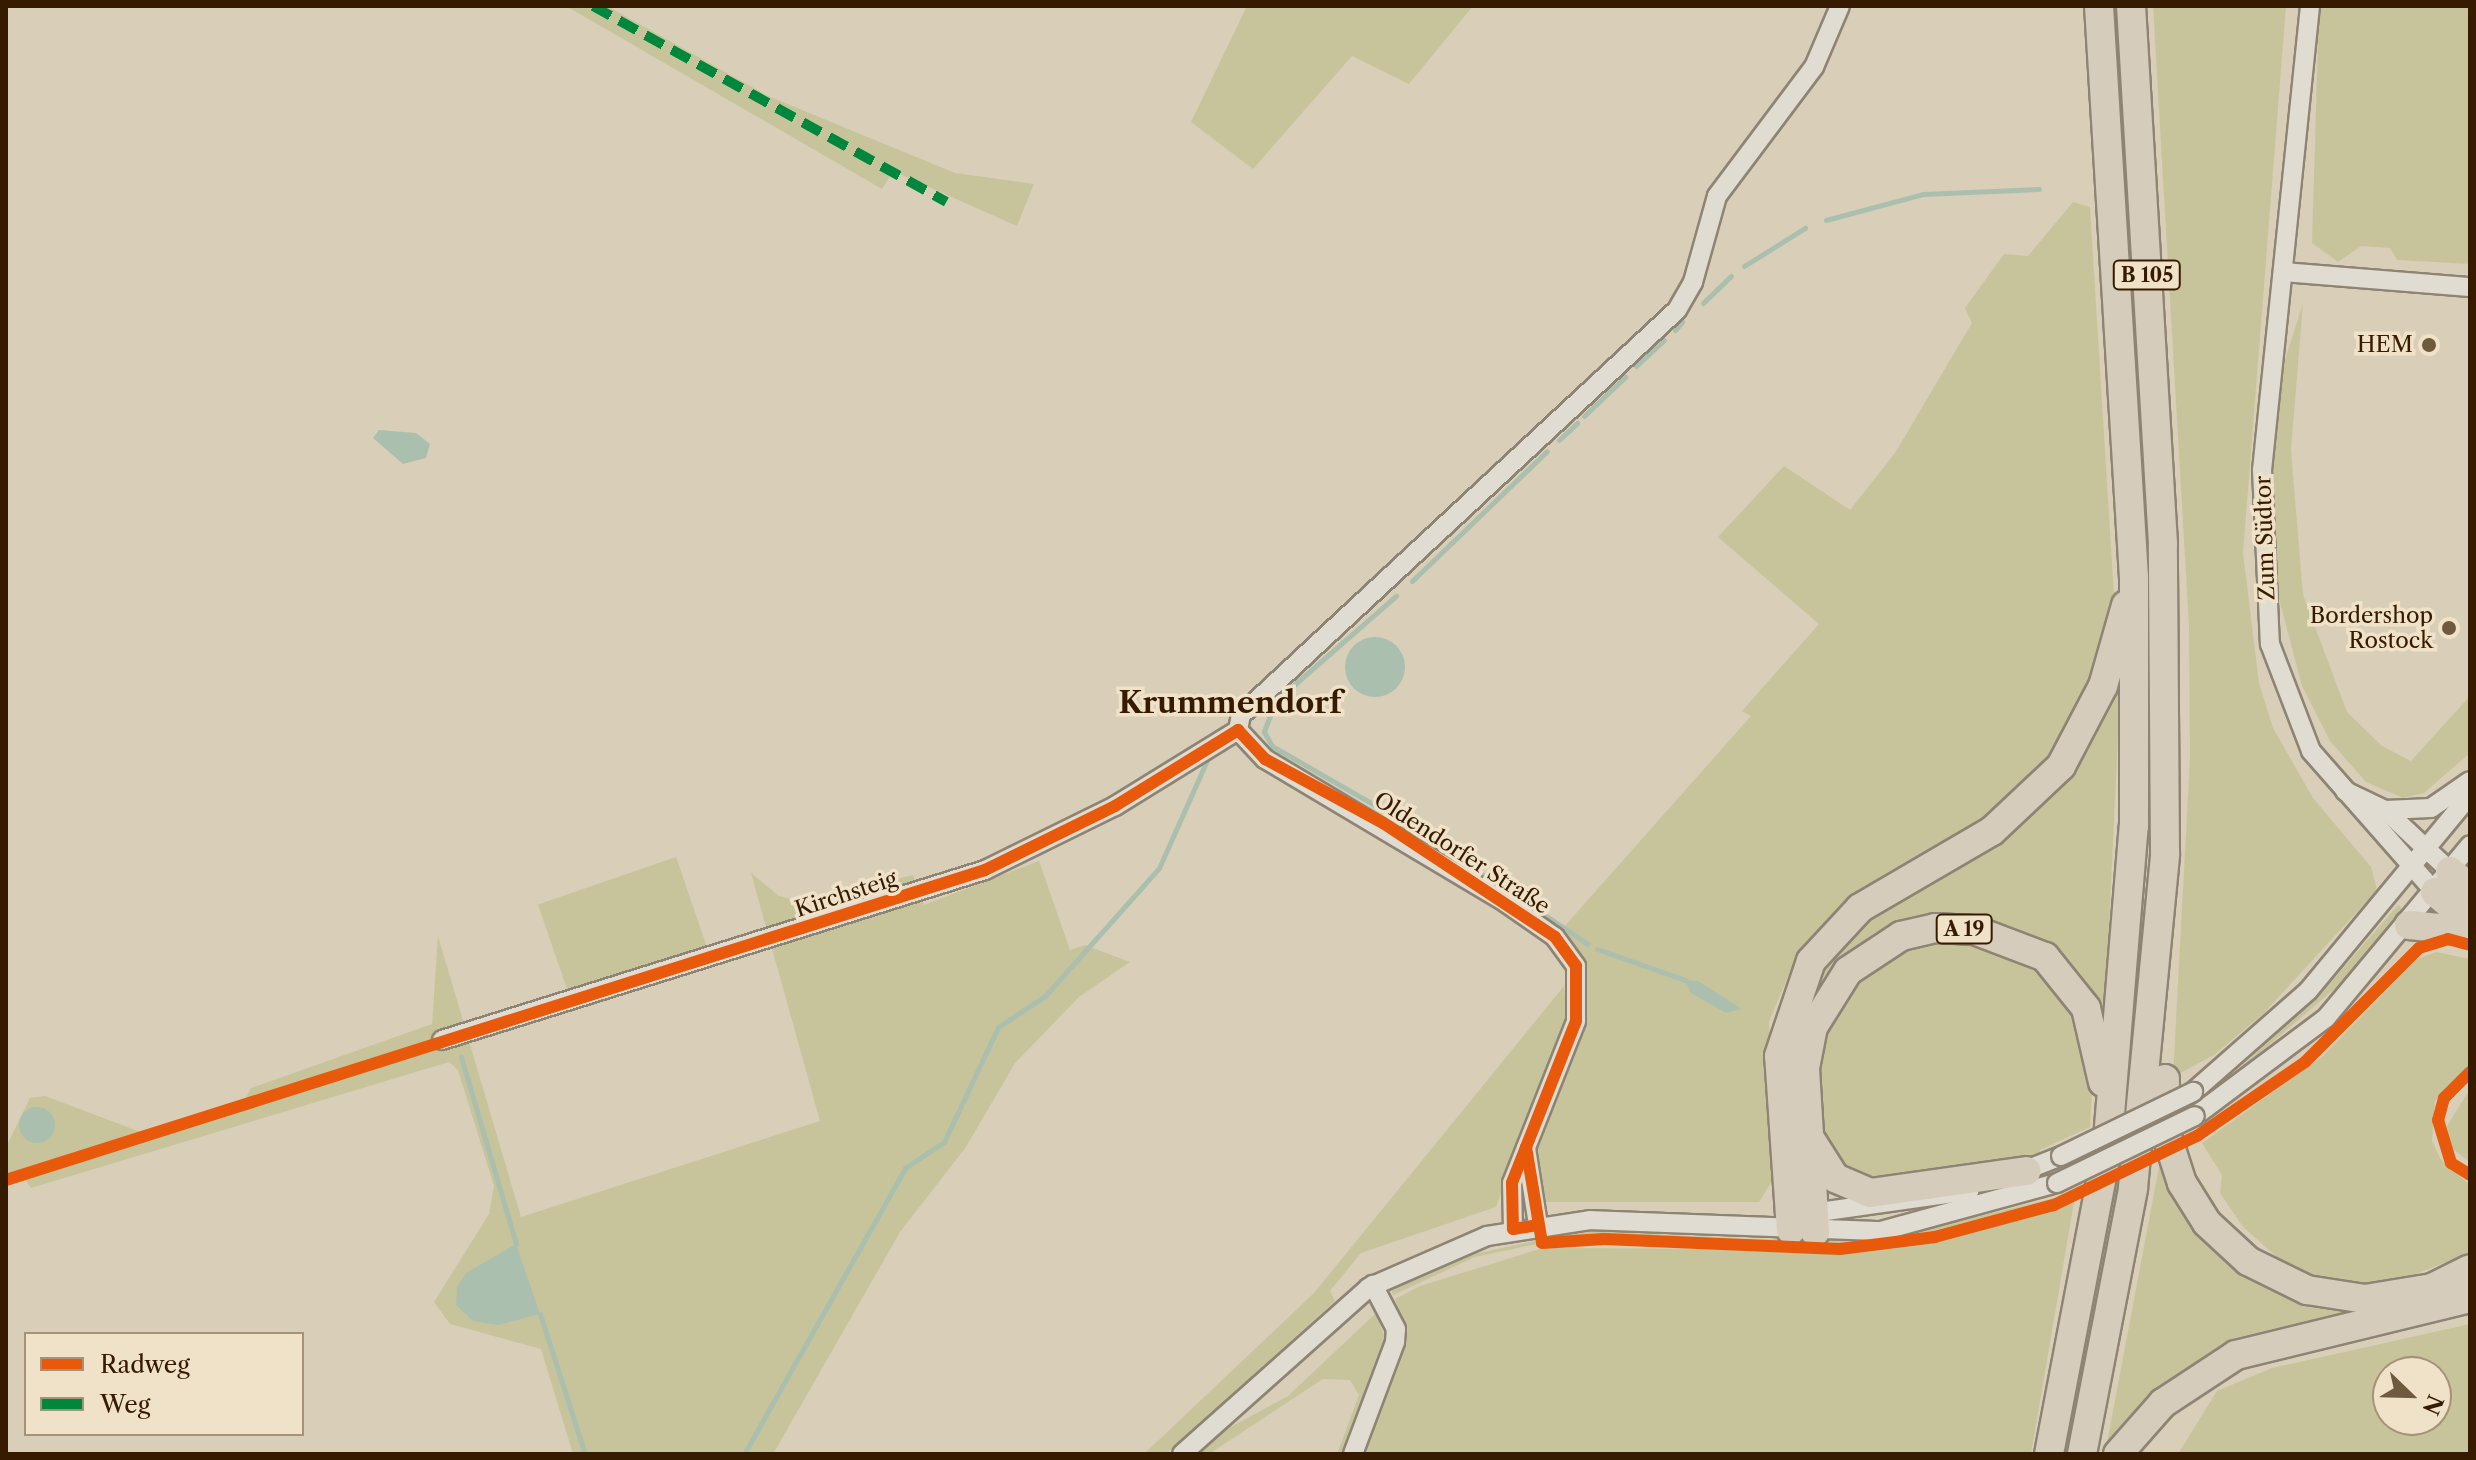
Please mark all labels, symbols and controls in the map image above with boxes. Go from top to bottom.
road number: B 105 [2111,259,2183,291]
place label: HEM [2357,332,2413,358]
marker: HEM [2420,336,2438,354]
street label: Zum Südtor [2250,475,2280,601]
place label: Bordershop Rostock [2310,602,2433,654]
marker: Bordershop Rostock [2440,619,2458,637]
district label: Krummendorf [1118,685,1342,721]
street label: Oldendorfer Straße [1369,786,1555,920]
street label: Kirchsteig [792,865,900,923]
road number: A 19 [1934,913,1994,945]
legend [24,1332,304,1436]
text: Radweg [100,1350,190,1379]
north arrow [2372,1356,2452,1436]
text: Weg [100,1390,150,1419]
text: N [2417,1391,2449,1419]

